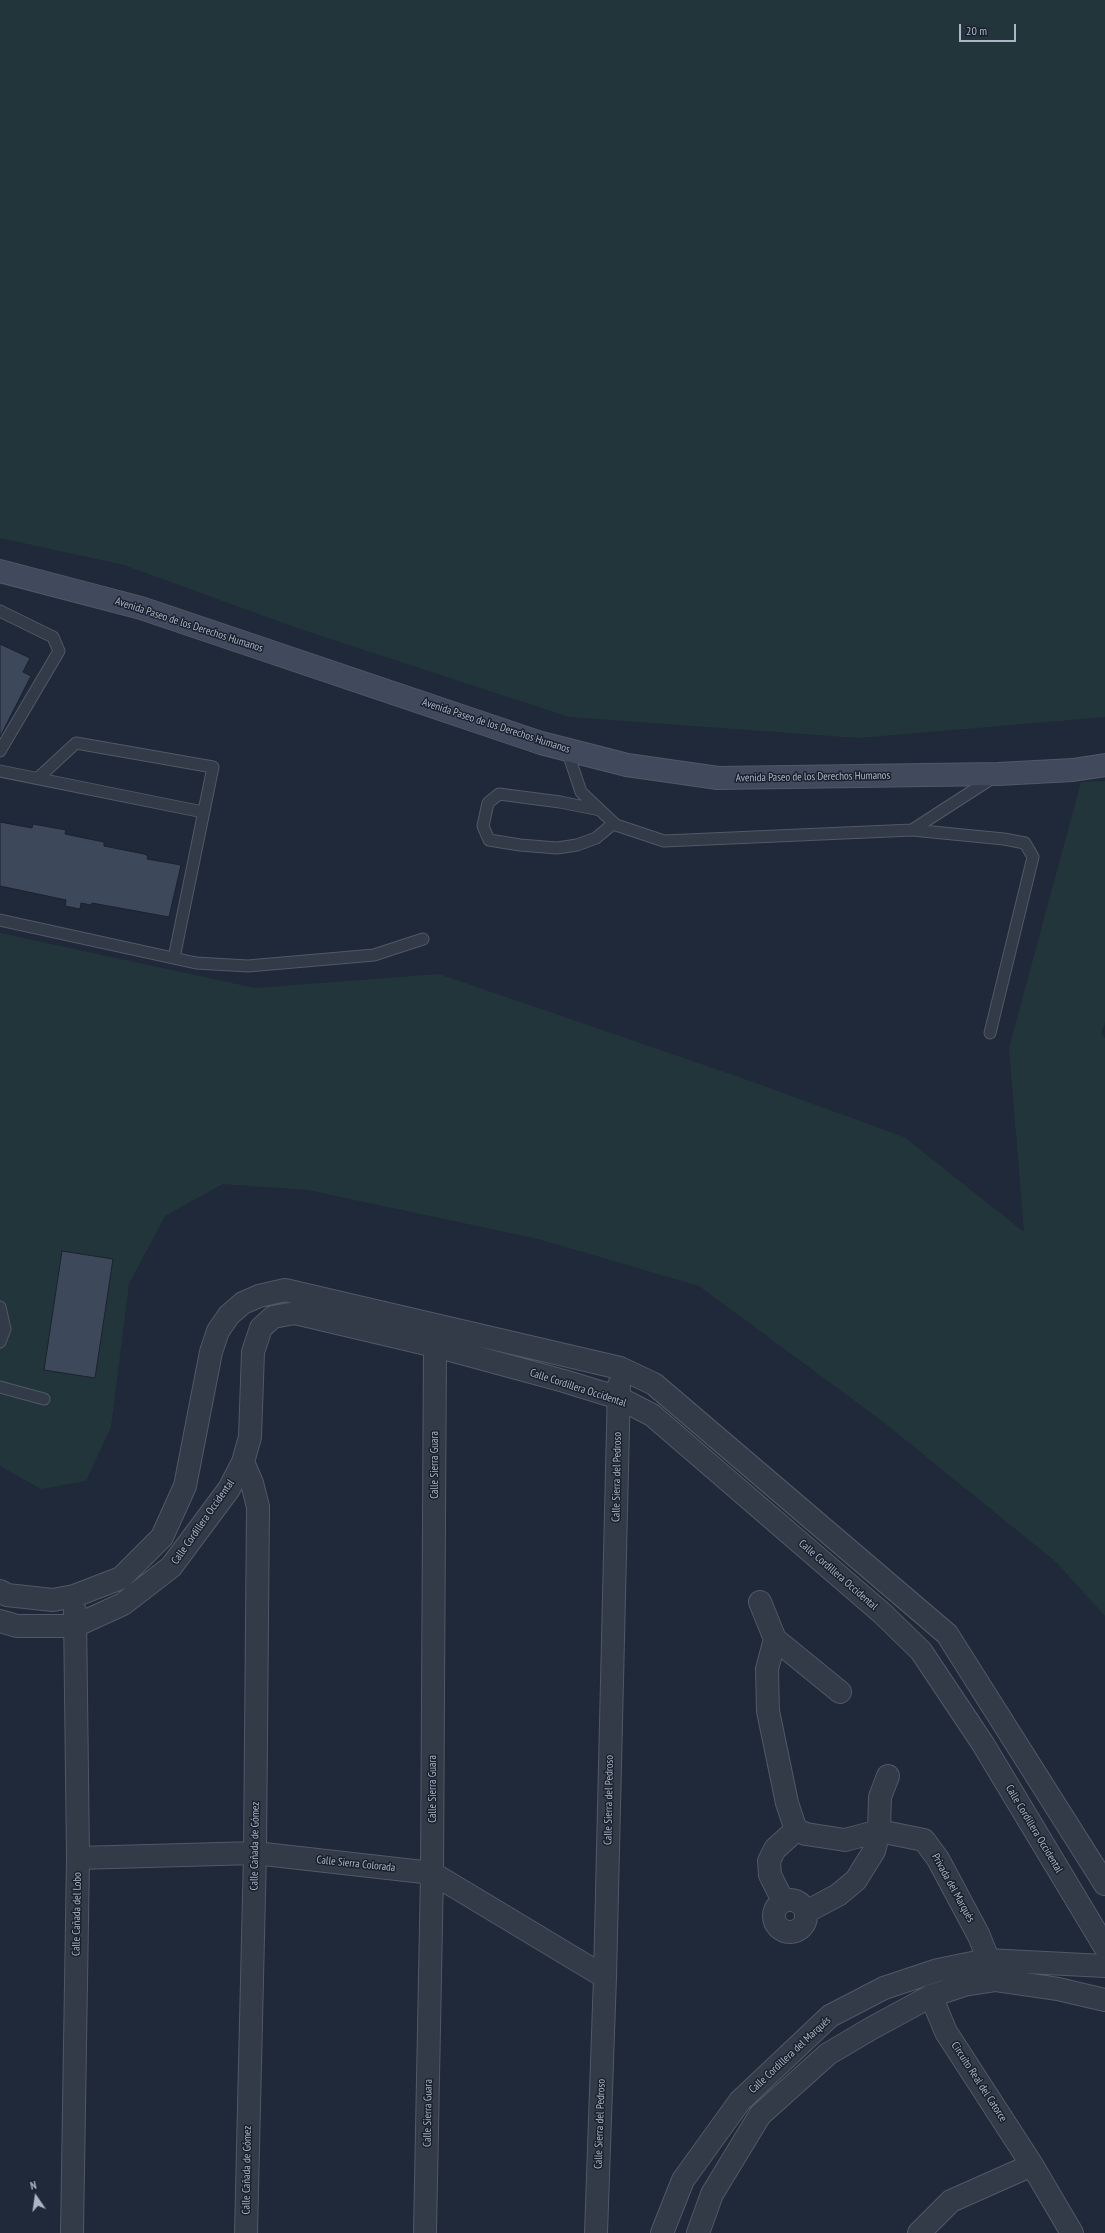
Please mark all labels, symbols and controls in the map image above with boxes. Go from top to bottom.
scale bar [961,16,1018,42]
text: 20 m [966,23,987,38]
street label: Avenida Paseo de los Derechos Humanos [113,595,265,655]
street label: Avenida Paseo de los Derechos Humanos [420,696,572,756]
street label: Avenida Paseo de los Derechos Humanos [736,769,890,785]
street label: Calle Cordillera Occidental [528,1366,628,1410]
street label: Calle Sierra Guara [428,1431,442,1499]
street label: Calle Sierra del Pedroso [610,1432,624,1522]
street label: Calle Cordillera Occidental [169,1477,237,1567]
street label: Calle Cordillera Occidental [796,1537,880,1613]
street label: Calle Sierra Guara [426,1755,440,1823]
street label: Calle Sierra del Pedroso [602,1755,616,1845]
street label: Calle Cordillera Occidental [1002,1783,1066,1875]
street label: Calle Cañada de Gómez [248,1802,262,1890]
street label: Privada del Marqués [929,1851,977,1925]
street label: Calle Sierra Colorada [316,1853,396,1875]
street label: Calle Cañada del Lobo [70,1872,84,1956]
street label: Calle Cordillera del Marqués [746,2014,834,2096]
street label: Circuito Real del Catorce [948,2040,1010,2124]
street label: Calle Sierra Guara [421,2079,435,2147]
street label: Calle Sierra del Pedroso [592,2079,608,2169]
street label: Calle Cañada de Gómez [240,2126,254,2214]
north arrow [16,2177,56,2217]
text: N [29,2178,38,2193]

